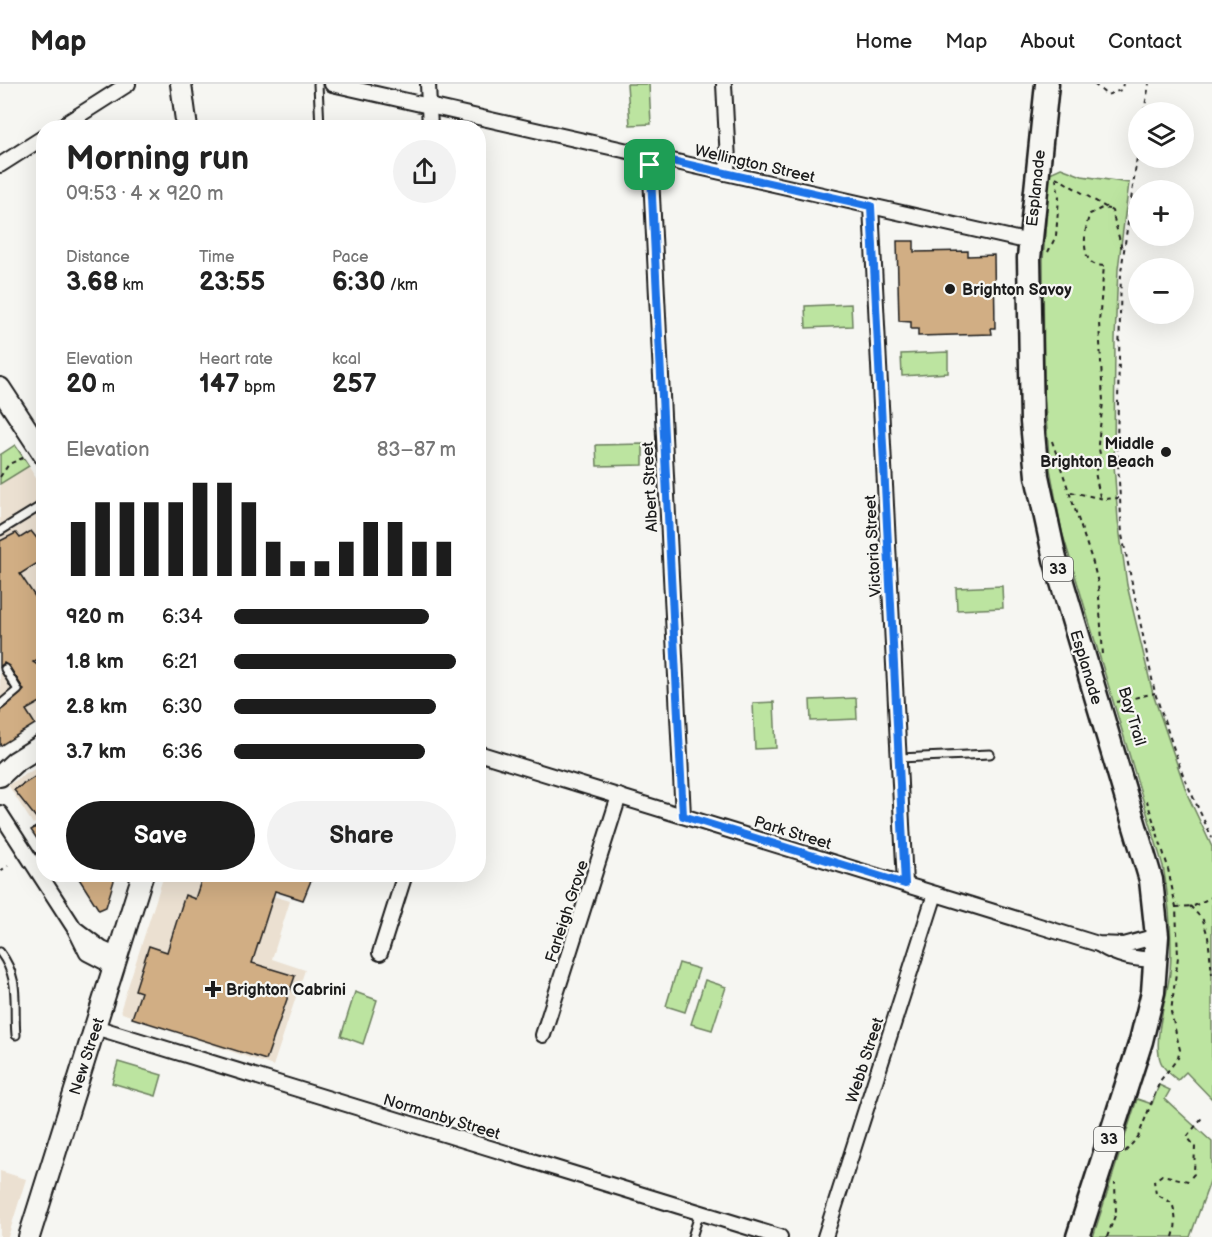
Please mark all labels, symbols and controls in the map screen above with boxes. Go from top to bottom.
text: Map [30,25,86,58]
text: Home [855,29,912,54]
text: Map [945,29,987,54]
text: About [1020,29,1075,54]
text: Contact [1108,29,1182,54]
map controls [1128,102,1194,324]
button: layers [1128,102,1194,168]
text: Morning run [66,139,249,179]
pin [624,139,675,190]
button: share [393,140,456,203]
street label: Wellington Street [693,141,817,188]
icon: arrive [633,148,666,181]
street label: Esplanade [1023,148,1050,227]
button: + [1128,180,1194,246]
text: 09:53 · 4 × 920 m [66,182,224,206]
text: Distance [66,248,130,267]
text: Time [199,248,234,267]
text: Pace [332,248,368,267]
button: − [1128,258,1194,324]
text: 3.68 [66,267,118,298]
text: 23:55 [199,267,265,298]
text: 6:30 [332,267,385,298]
text: km [118,276,144,295]
text: /km [385,276,418,295]
place label: Brighton Savoy [962,281,1072,300]
marker: Brighton Savoy [943,282,957,296]
text: Elevation [66,350,133,369]
text: Heart rate [199,350,273,369]
text: kcal [332,350,361,369]
text: 20 [66,369,97,400]
text: 147 [199,369,240,400]
text: 257 [332,369,377,400]
text: m [97,378,115,397]
text: bpm [240,378,275,397]
place label: Middle Brighton Beach [1040,435,1154,472]
text: Elevation [66,438,149,462]
text: 83–87 m [377,438,456,462]
street label: Albert Street [639,441,662,533]
marker: Middle Brighton Beach [1159,445,1173,459]
street label: Victoria Street [861,494,886,597]
road number: 33 [1043,557,1073,581]
text: 920 m [66,605,124,629]
text: 6:34 [162,605,203,629]
street label: Esplanade [1065,628,1106,708]
text: 1.8 km [66,650,124,674]
text: 6:21 [162,650,198,674]
street label: Bay Trail [1114,685,1150,748]
text: 2.8 km [66,695,127,719]
text: 6:30 [162,695,202,719]
text: 3.7 km [66,740,126,764]
text: 6:36 [162,740,203,764]
button: Save [66,801,255,870]
button: Share [267,801,456,870]
street label: Park Street [752,813,834,854]
street label: Farleigh Grove [542,857,593,965]
marker: Brighton Cabrini [204,980,222,998]
place label: Brighton Cabrini [226,981,346,1000]
street label: New Street [66,1015,109,1098]
street label: Webb Street [843,1015,888,1106]
street label: Normanby Street [381,1091,502,1144]
road number: 33 [1094,1127,1124,1151]

